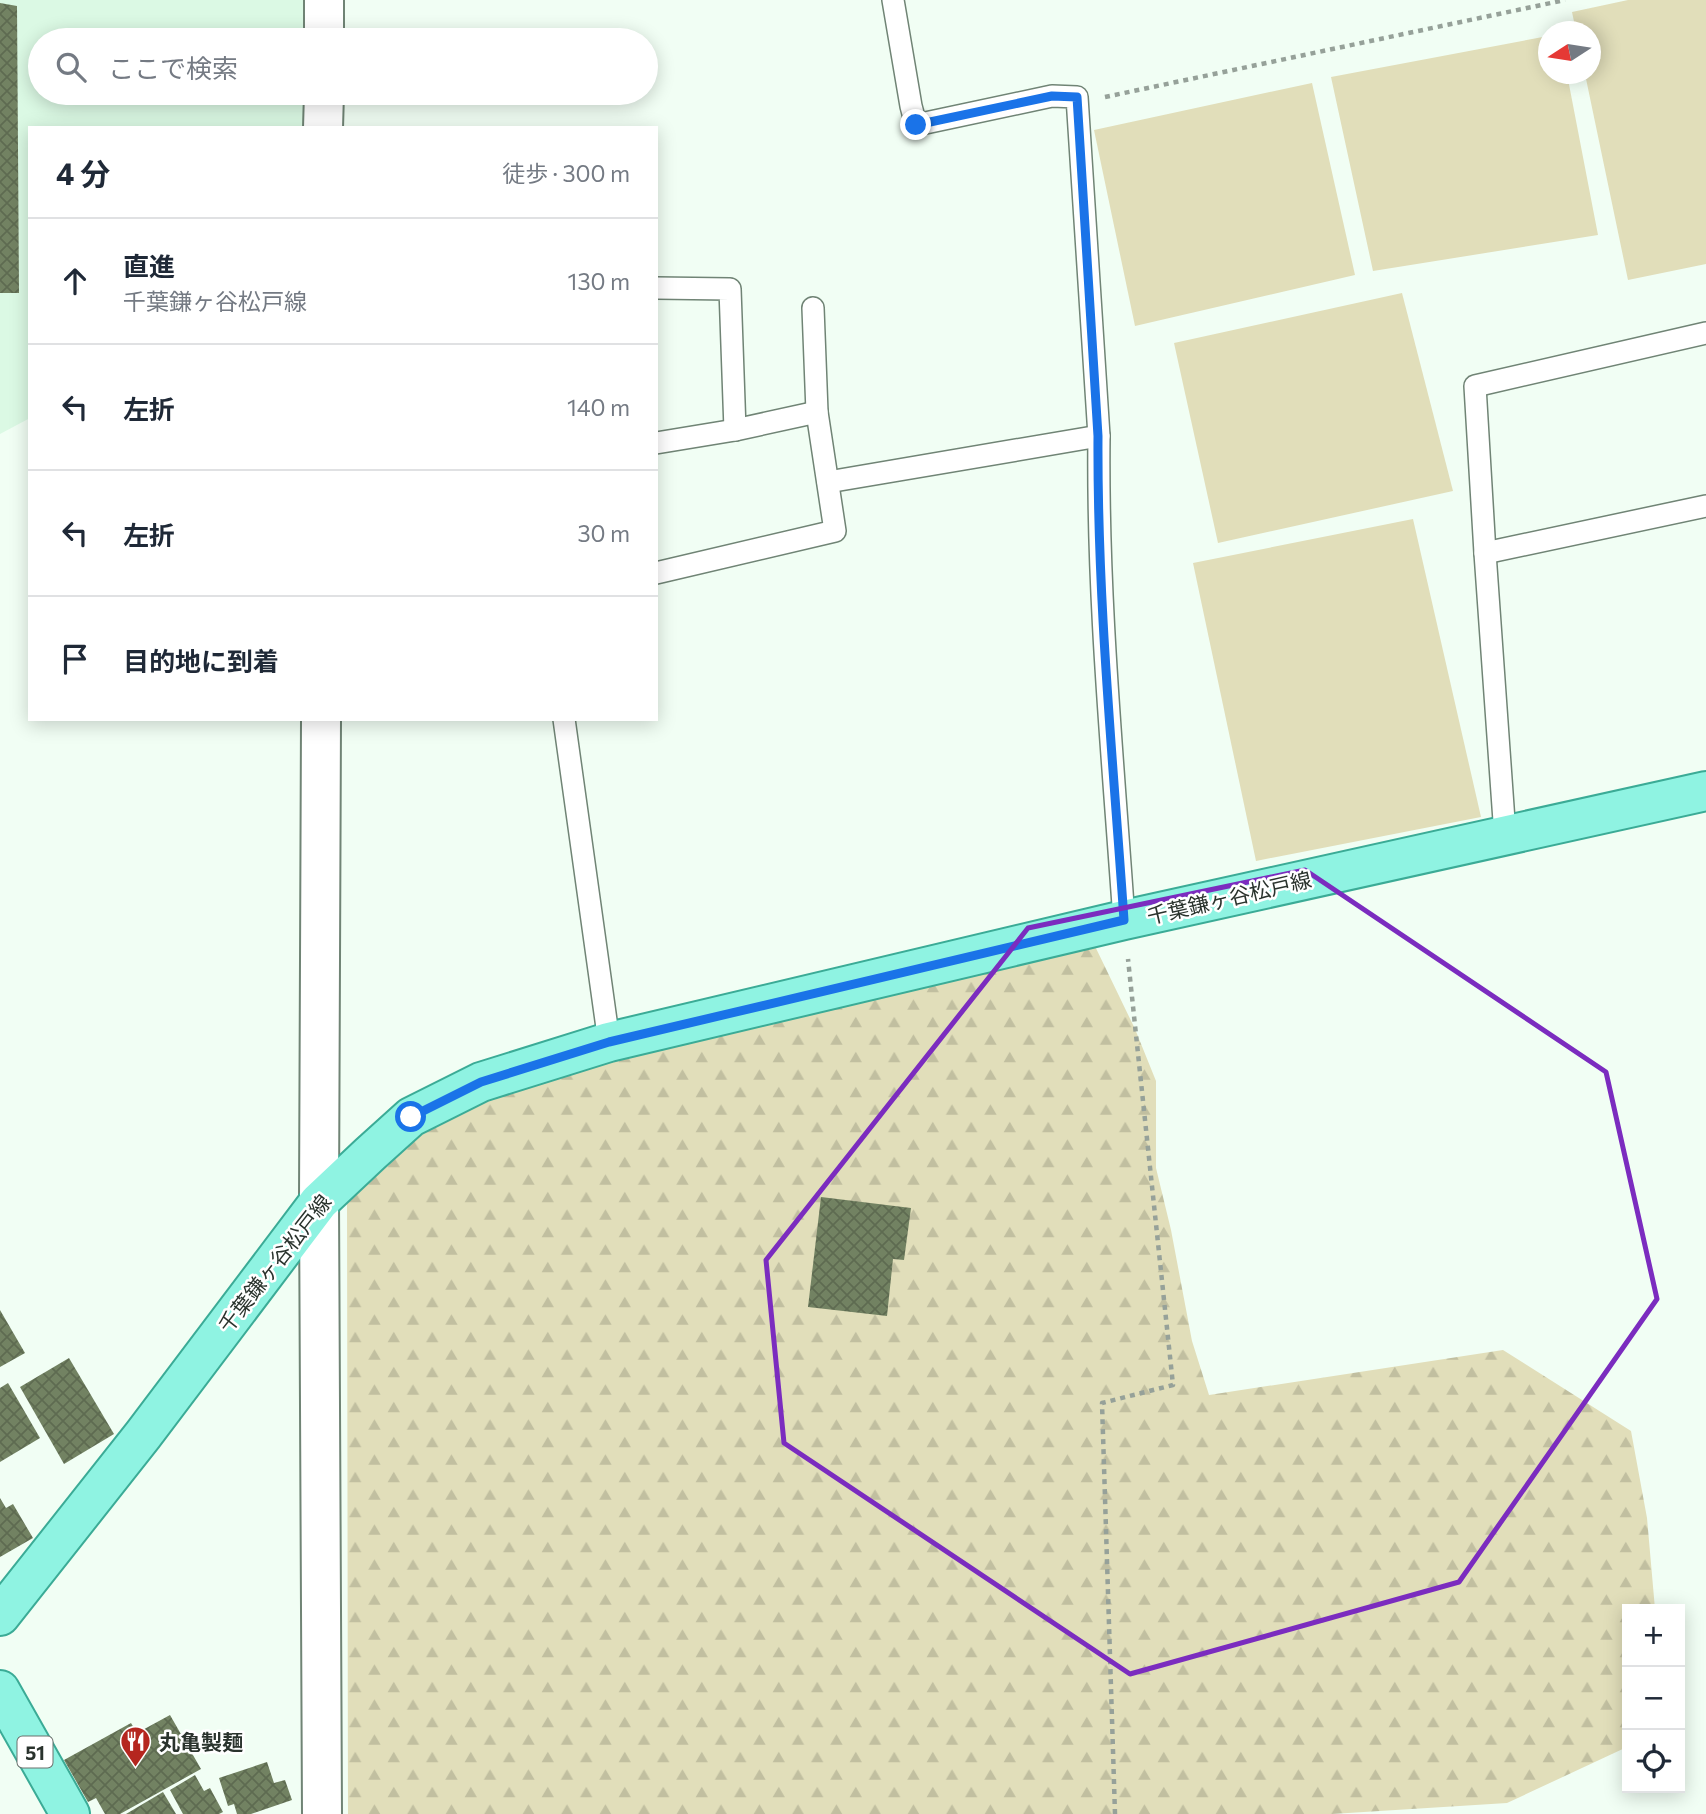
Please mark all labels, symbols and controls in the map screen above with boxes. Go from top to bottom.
north arrow [1538,21,1601,84]
search box [28,28,658,105]
icon: search [52,48,90,86]
text: ここで検索 [108,52,238,83]
route end [900,109,931,140]
text: 4 分 [56,154,110,191]
text: 徒歩 · 300 m [502,159,630,187]
text: 直進 [123,250,175,281]
icon: ahead [56,262,94,300]
text: 130 m [568,267,630,295]
text: 千葉鎌ヶ谷松戸線 [123,287,307,315]
icon: left [56,388,94,426]
text: 左折 [123,393,175,424]
text: 140 m [567,393,630,421]
icon: left [56,514,94,552]
text: 左折 [123,519,175,550]
text: 30 m [577,519,630,547]
icon: arrive [56,640,94,678]
text: 目的地に到着 [123,645,279,676]
street label: 千葉鎌ヶ谷松戸線 [1144,866,1314,928]
route start [395,1101,426,1132]
street label: 千葉鎌ヶ谷松戸線 [212,1189,336,1337]
map controls [1622,1604,1685,1793]
button: + [1622,1604,1685,1667]
button: − [1622,1667,1685,1730]
restaurant icon: 丸亀製麺 [119,1724,153,1768]
place label: 丸亀製麺 [159,1729,243,1754]
button: locate [1622,1730,1685,1793]
road number: 51 [18,1736,52,1768]

